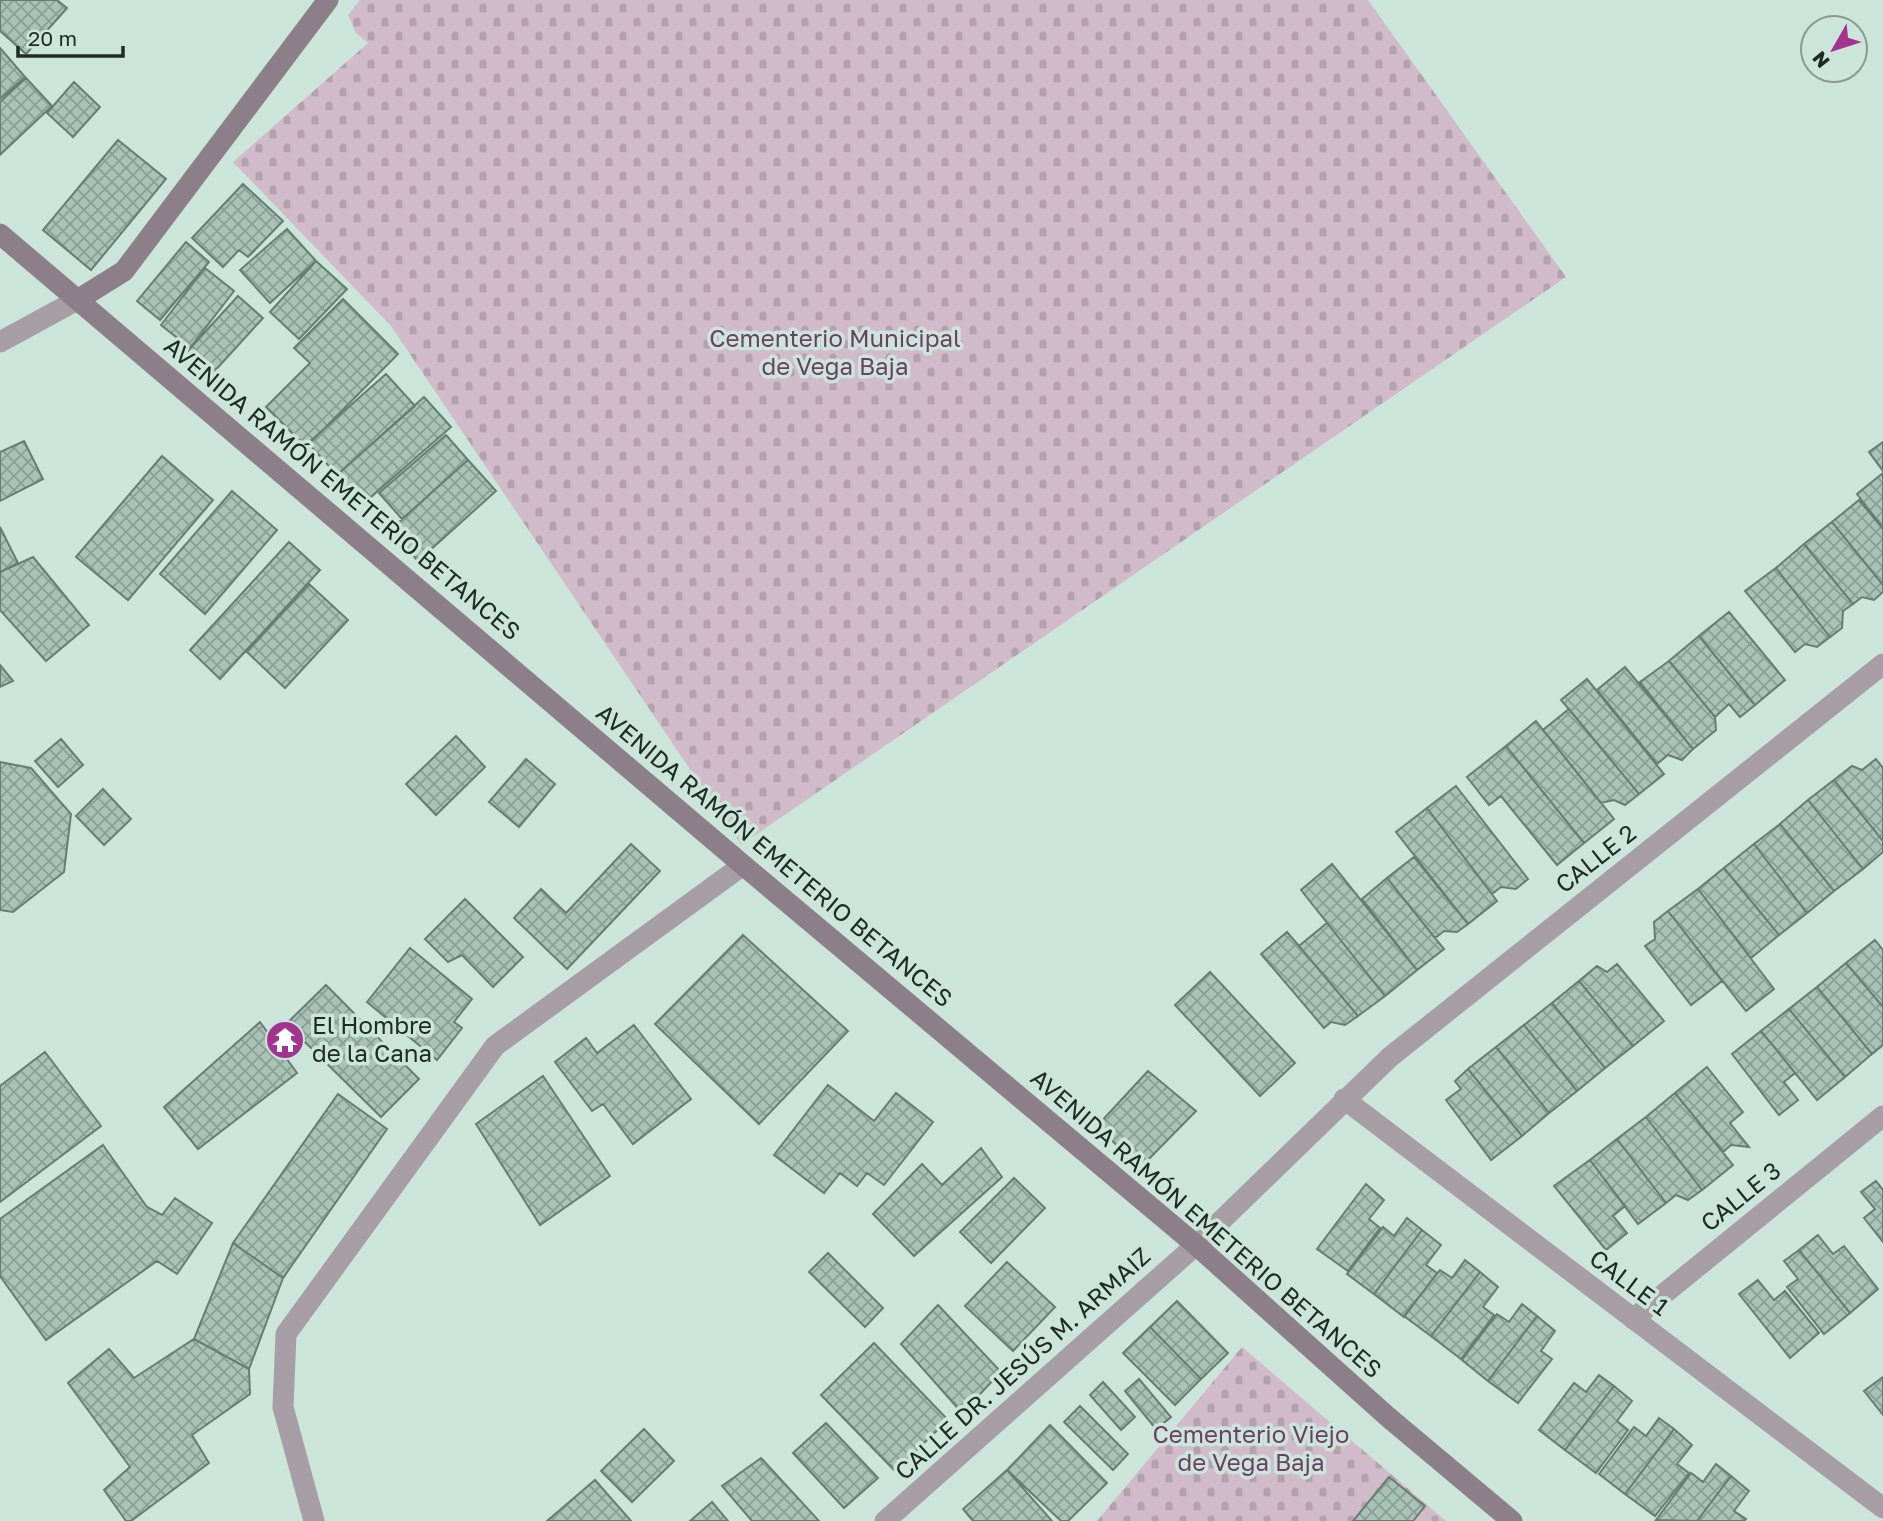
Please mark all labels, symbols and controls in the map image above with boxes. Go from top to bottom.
scale bar [18,14,122,58]
north arrow [1799,14,1869,84]
text: 20 m [28,25,77,51]
text: N [1807,47,1834,73]
park label: Cementerio Municipal de Vega Baja [709,323,961,380]
street label: AVENIDA RAMÓN EMETERIO BETANCES [159,330,527,645]
street label: AVENIDA RAMÓN EMETERIO BETANCES [591,697,959,1012]
street label: CALLE 2 [1549,818,1641,898]
place label: El Hombre de la Cana [312,1010,432,1067]
temple icon: El Hombre de la Cana [264,1019,306,1061]
street label: AVENIDA RAMÓN EMETERIO BETANCES [1026,1062,1388,1383]
street label: CALLE 3 [1694,1155,1786,1237]
street label: CALLE DR. JESÚS M. ARMAIZ [888,1241,1156,1485]
street label: CALLE 1 [1585,1243,1675,1321]
park label: Cementerio Viejo de Vega Baja [1153,1419,1349,1476]

